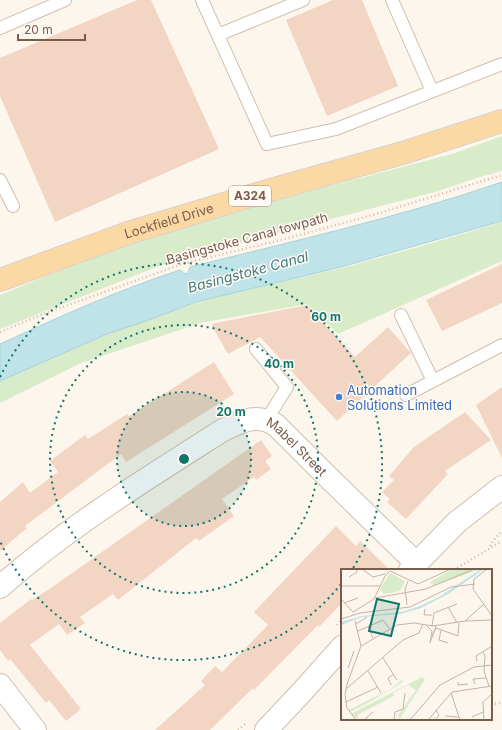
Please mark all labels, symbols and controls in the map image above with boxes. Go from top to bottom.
scale bar [18,16,85,42]
text: 20 m [24,22,53,37]
road number: A324 [229,186,271,206]
street label: Lockfield Drive [122,200,215,242]
street label: Basingstoke Canal towpath [164,209,330,267]
water label: Basingstoke Canal [186,247,311,296]
text: 60 m [311,309,341,324]
text: 40 m [264,356,294,371]
place label: Automation Solutions Limited [347,382,452,413]
marker: Automation Solutions Limited [334,392,344,402]
text: 20 m [216,404,246,419]
street label: Mabel Street [264,413,330,479]
centre of rings [177,452,191,466]
inset map [341,569,492,720]

